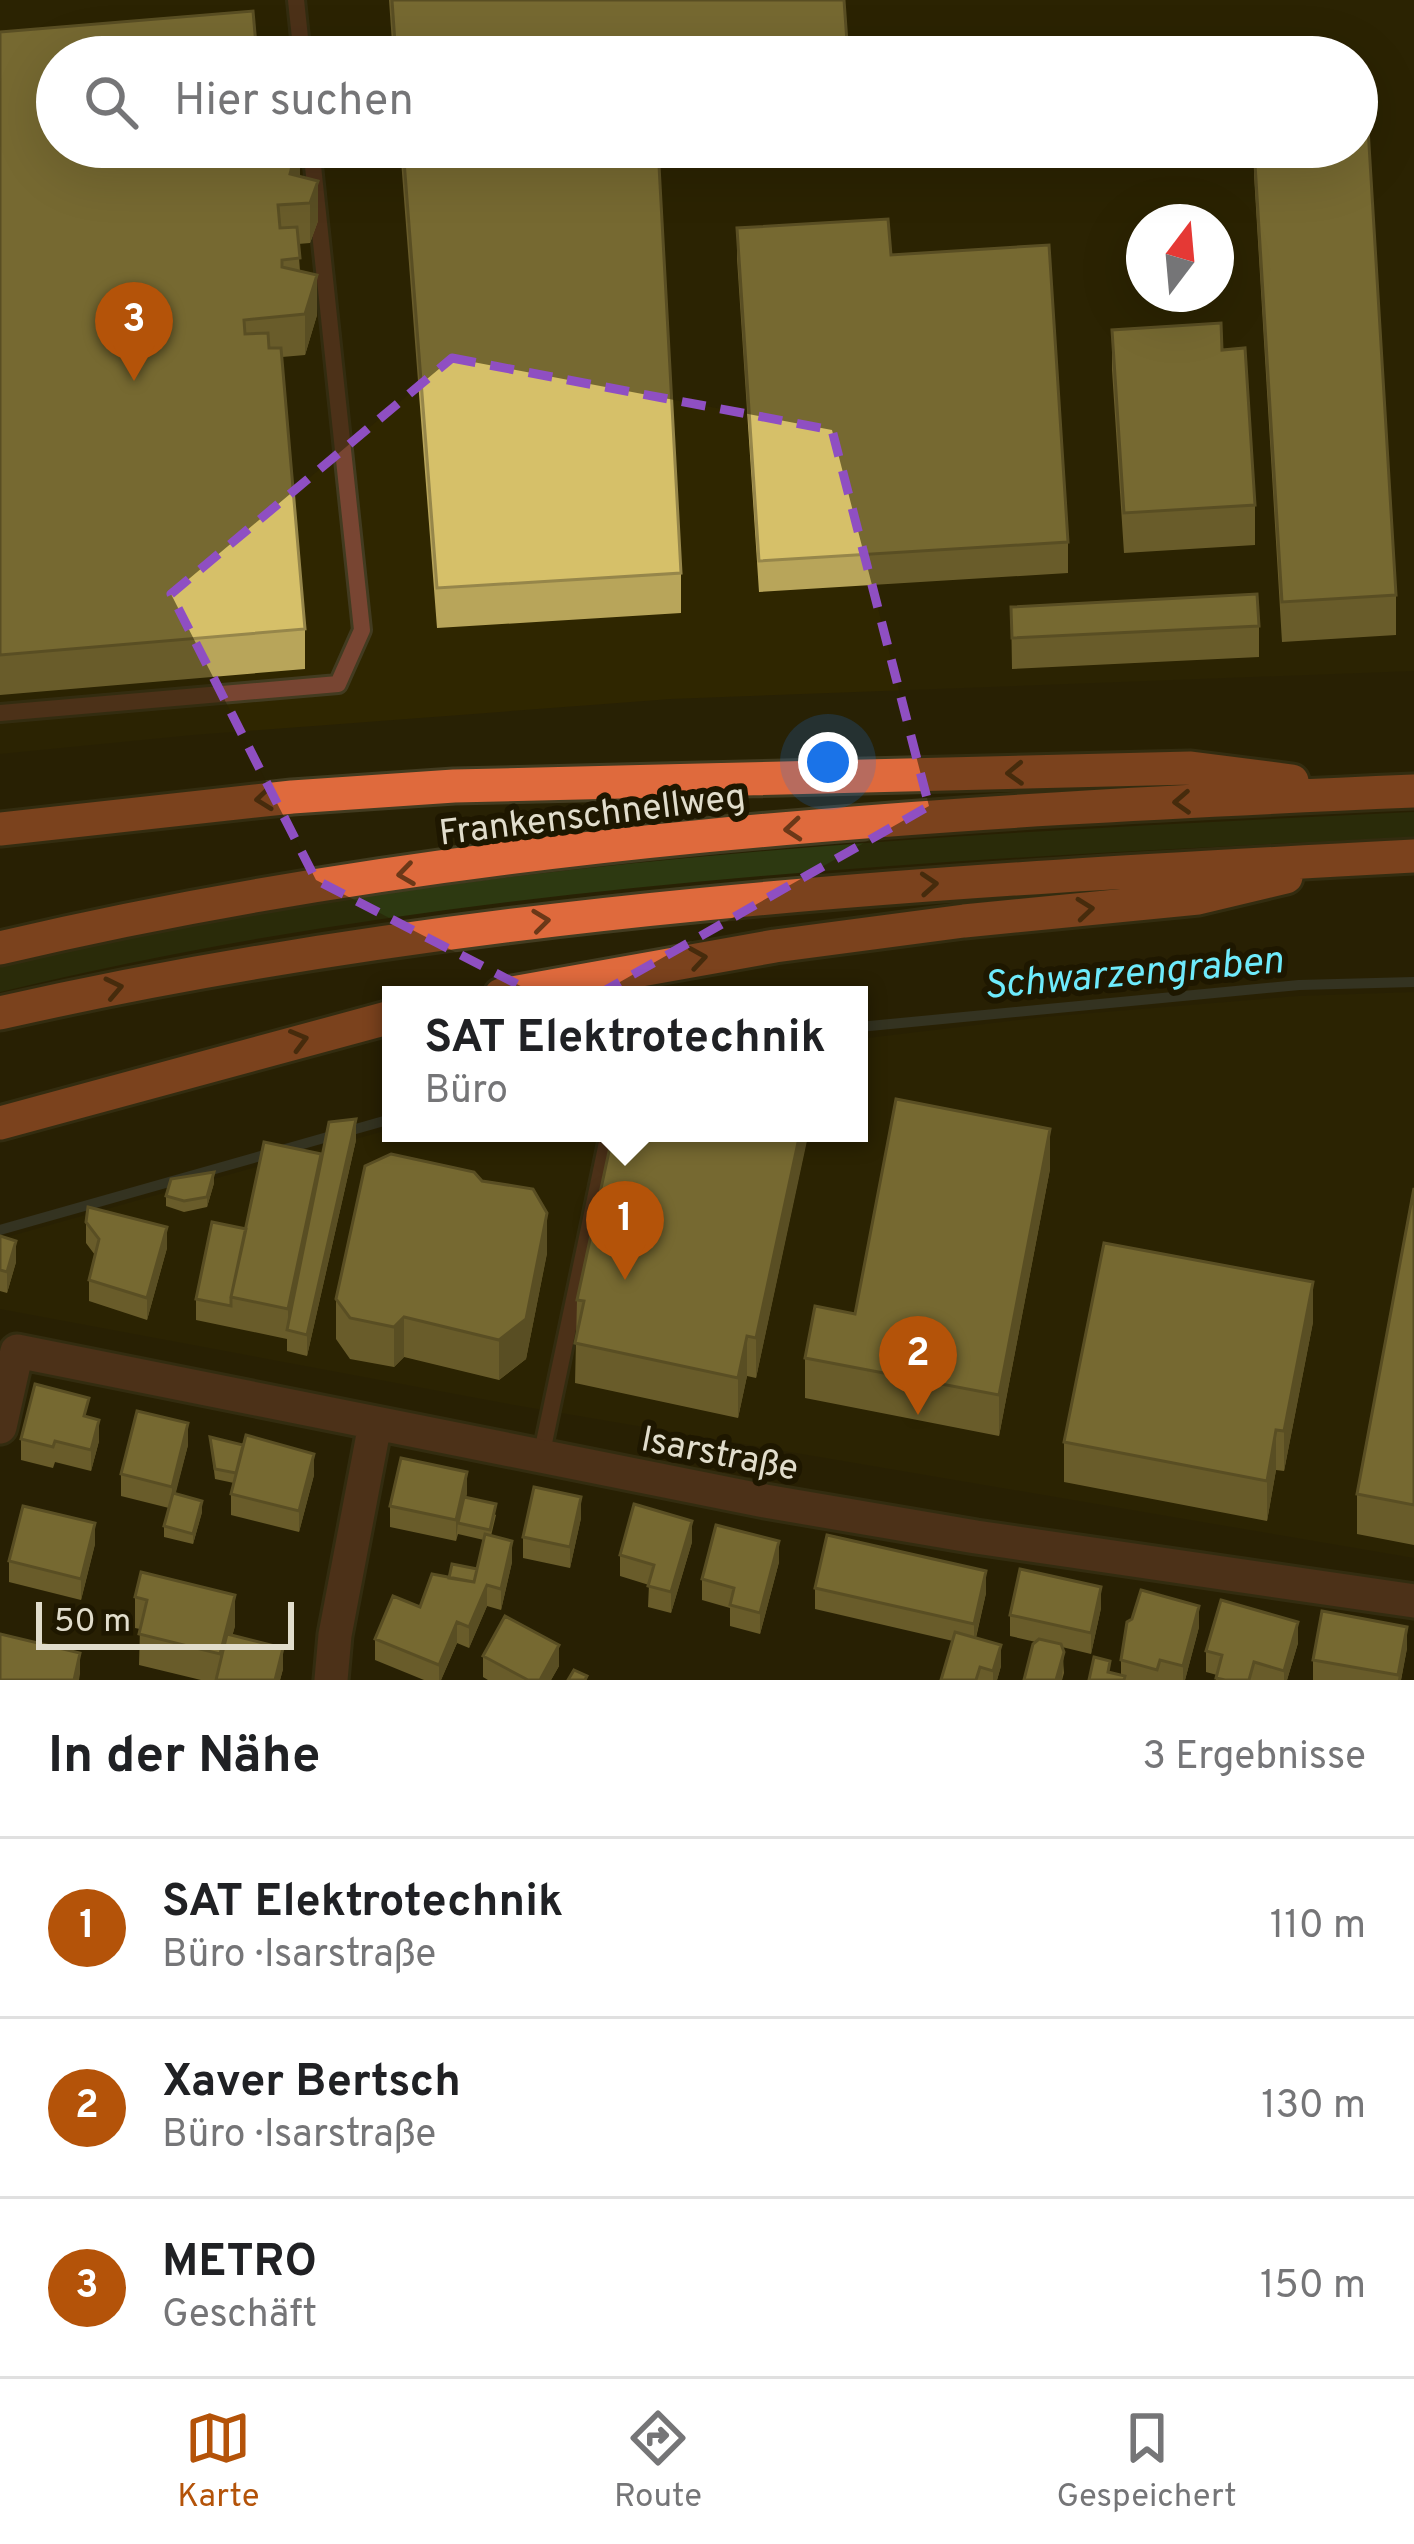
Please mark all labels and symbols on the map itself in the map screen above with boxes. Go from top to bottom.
north arrow [1126,204,1234,312]
pin: 3 [95,282,173,381]
your location [798,732,858,792]
one-way arrow [1005,759,1024,785]
street label: Frankenschnellweg [437,775,748,859]
one-way arrow [254,786,273,812]
one-way arrow [1172,789,1191,815]
one-way arrow [783,816,802,841]
one-way arrow [396,860,416,886]
one-way arrow [920,871,939,897]
one-way arrow [1076,897,1095,922]
one-way arrow [531,908,551,934]
water label: Schwarzengraben [981,938,1285,1013]
one-way arrow [688,947,708,972]
one-way arrow [104,976,124,1001]
one-way arrow [288,1029,309,1054]
pin: 1 [586,1181,664,1280]
pin: 2 [879,1316,957,1415]
street label: Isarstraße [637,1418,802,1494]
scale bar [36,1596,294,1649]

